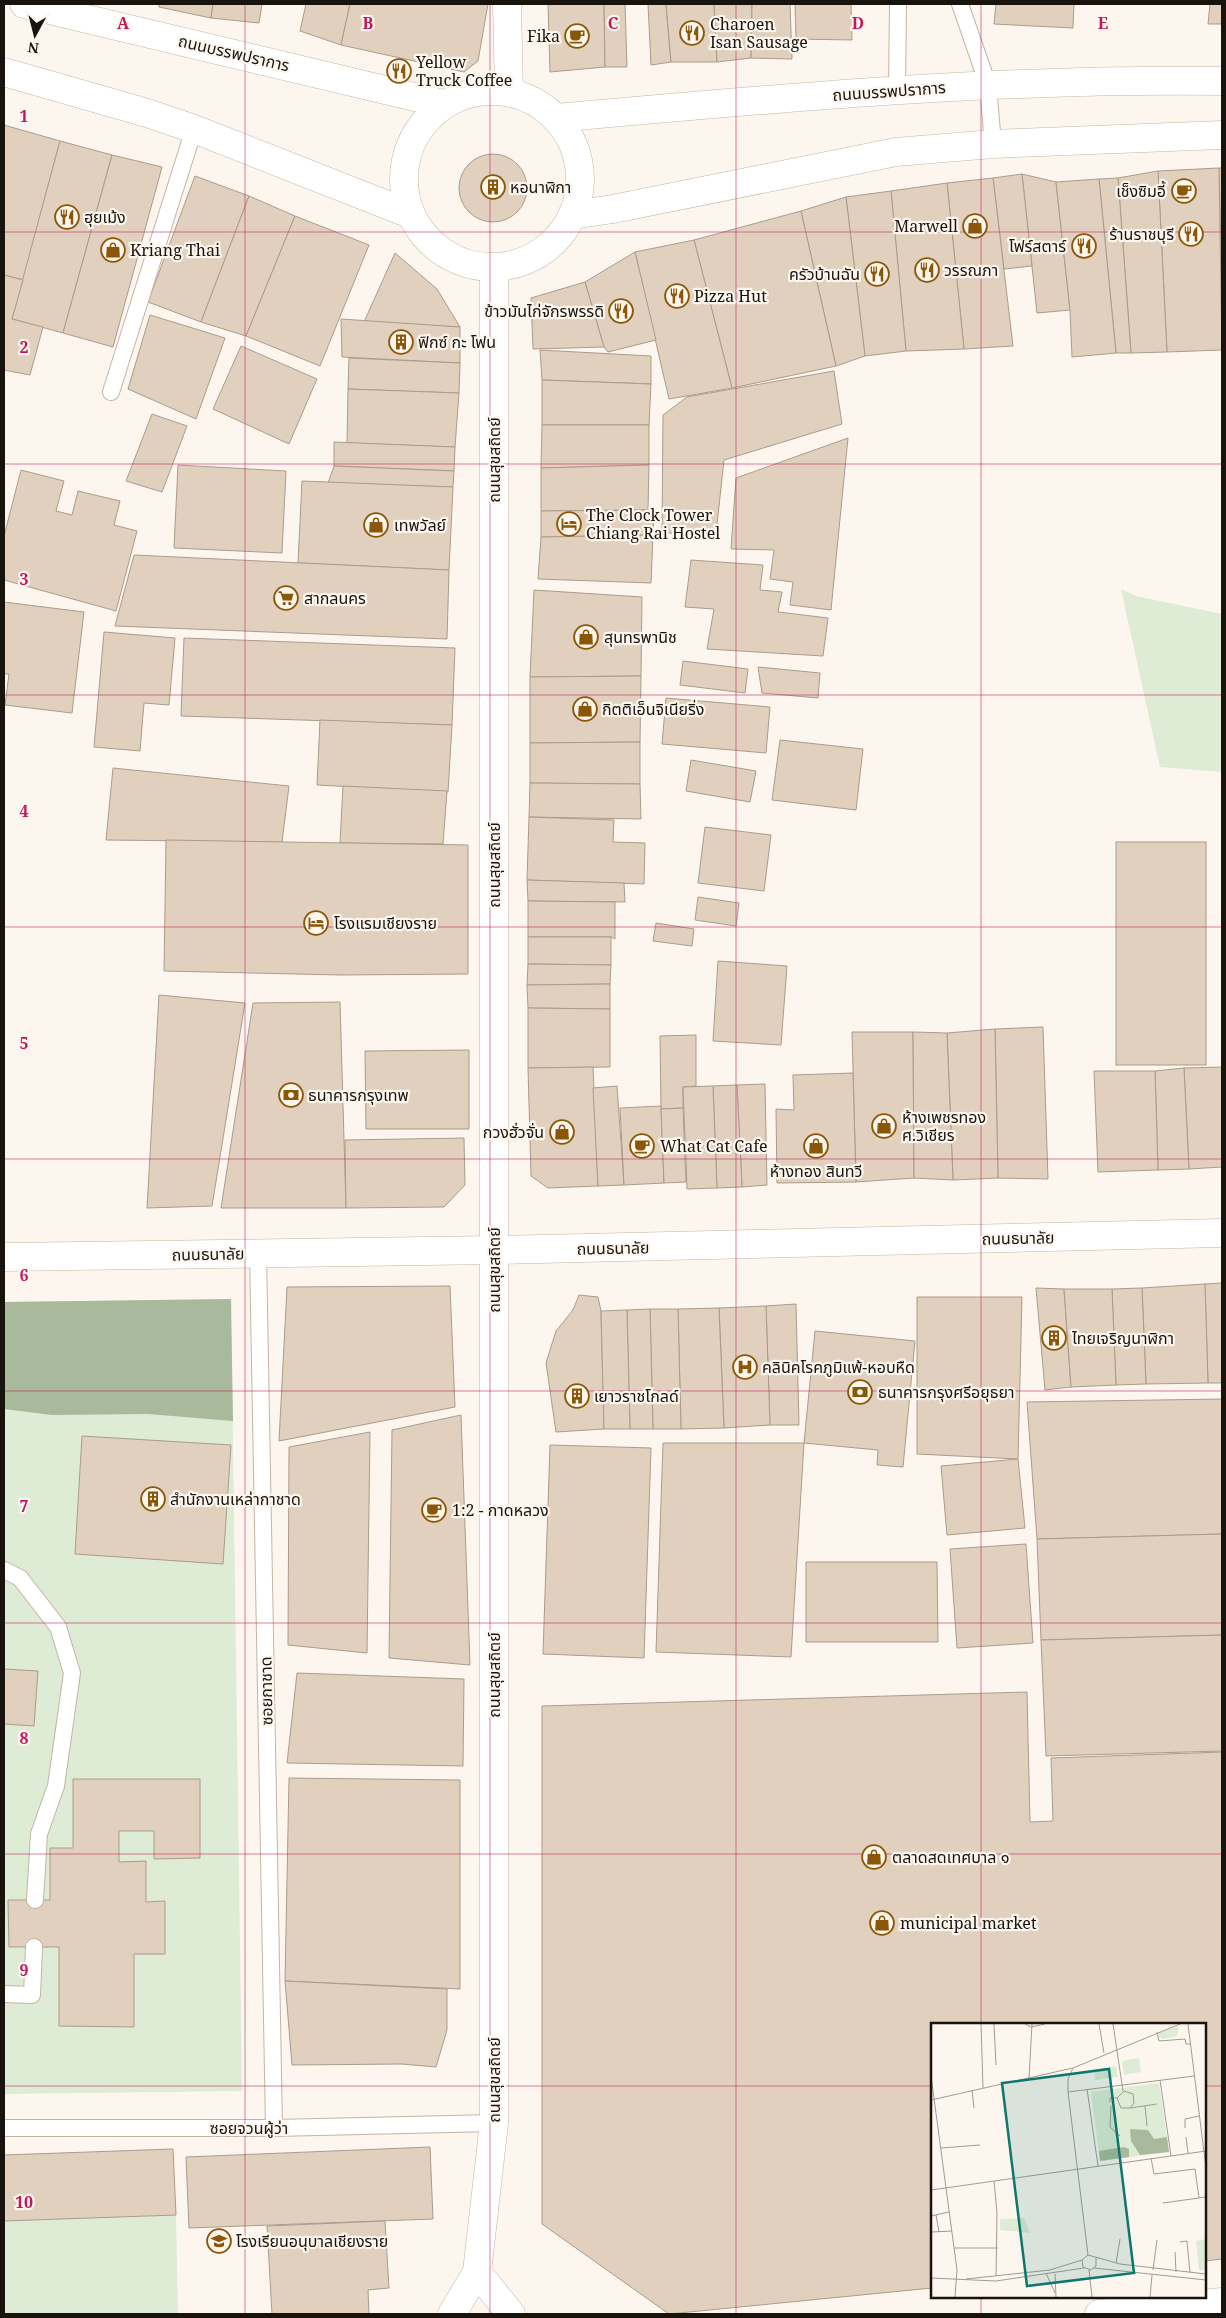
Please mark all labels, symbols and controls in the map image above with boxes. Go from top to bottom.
north arrow [10,10,60,60]
text: A [117,12,130,34]
text: B [363,12,374,34]
text: C [608,12,619,34]
text: D [852,12,864,34]
text: E [1098,12,1108,34]
place label: Charoen Isan Sausage [710,13,808,53]
restaurant icon: Charoen Isan Sausage [679,20,705,46]
cafe icon: Fika [564,23,590,49]
place label: Fika [527,25,560,47]
street label: ถนนบรรพปราการ [176,30,292,77]
text: N [27,38,40,59]
place label: Yellow Truck Coffee [415,51,512,91]
restaurant icon: Yellow Truck Coffee [386,58,412,84]
street label: ถนนบรรพปราการ [832,76,947,106]
text: 1 [19,105,29,127]
building icon: หอนาฬิกา [480,174,506,200]
place label: หอนาฬิกา [510,176,571,198]
cafe icon: เช็งซิมอี้ [1171,178,1197,204]
place label: เช็งซิมอี้ [1116,180,1166,202]
restaurant icon: ฮุยเม้ง [54,204,80,230]
place label: ฮุยเม้ง [84,206,126,228]
shop icon: Marwell [962,213,988,239]
place label: Marwell [894,215,958,237]
restaurant icon: ร้านราชบุรี [1178,221,1204,247]
place label: ร้านราชบุรี [1109,223,1174,245]
restaurant icon: โฟร์สตาร์ [1071,233,1097,259]
place label: โฟร์สตาร์ [1009,235,1067,257]
shop icon: Kriang Thai [100,237,126,263]
place label: Kriang Thai [130,239,220,261]
restaurant icon: วรรณภา [914,257,940,283]
place label: วรรณภา [944,259,998,281]
restaurant icon: ครัวบ้านฉัน [864,261,890,287]
place label: ครัวบ้านฉัน [789,263,860,285]
restaurant icon: Pizza Hut [664,283,690,309]
place label: Pizza Hut [694,285,767,307]
restaurant icon: ข้าวมันไก่จักรพรรดิ [608,298,634,324]
place label: ข้าวมันไก่จักรพรรดิ [484,300,604,322]
building icon: ฟิกซ์ กะ โฟน [388,329,414,355]
place label: ฟิกซ์ กะ โฟน [418,331,496,353]
text: 2 [19,336,29,358]
street label: ถนนสุขสถิตย์ [483,417,505,503]
place label: The Clock Tower Chiang Rai Hostel [586,504,720,544]
hotel icon: The Clock Tower Chiang Rai Hostel [556,511,582,537]
shop icon: เทพวัลย์ [363,512,389,538]
place label: เทพวัลย์ [394,514,446,536]
text: 3 [19,568,29,590]
supermarket icon: สากลนคร [273,585,299,611]
place label: สากลนคร [304,587,366,609]
shop icon: สุนทรพานิช [573,624,599,650]
place label: สุนทรพานิช [604,626,677,648]
shop icon: กิตติเอ็นจิเนียริ่ง [572,696,598,722]
place label: กิตติเอ็นจิเนียริ่ง [602,698,704,720]
text: 4 [19,800,29,822]
street label: ถนนสุขสถิตย์ [483,822,505,908]
hotel icon: โรงแรมเชียงราย [303,910,329,936]
place label: โรงแรมเชียงราย [334,912,437,934]
text: 5 [19,1032,29,1054]
bank icon: ธนาคารกรุงเทพ [278,1082,304,1108]
place label: ธนาคารกรุงเทพ [308,1084,409,1106]
place label: ห้างเพชรทอง ศ.วิเชียร [902,1106,986,1146]
shop icon: ห้างเพชรทอง ศ.วิเชียร [871,1113,897,1139]
shop icon: กวงฮั่วจั่น [549,1119,575,1145]
place label: กวงฮั่วจั่น [483,1121,544,1143]
cafe icon: What Cat Cafe [629,1133,655,1159]
shop icon: ห้างทอง สินทวี [803,1133,829,1159]
place label: What Cat Cafe [660,1135,768,1157]
place label: ห้างทอง สินทวี [770,1160,862,1182]
street label: ถนนธนาลัย [981,1226,1055,1250]
street label: ถนนสุขสถิตย์ [483,1227,505,1313]
street label: ถนนธนาลัย [576,1236,650,1260]
street label: ถนนธนาลัย [171,1242,245,1266]
text: 6 [19,1264,29,1286]
building icon: ไทยเจริญนาฬิกา [1041,1325,1067,1351]
place label: ไทยเจริญนาฬิกา [1071,1327,1174,1349]
hospital icon: คลินิคโรคภูมิแพ้-หอบหืด [732,1354,758,1380]
place label: คลินิคโรคภูมิแพ้-หอบหืด [762,1356,915,1378]
bank icon: ธนาคารกรุงศรีอยุธยา [847,1379,873,1405]
place label: ธนาคารกรุงศรีอยุธยา [878,1381,1014,1403]
building icon: เยาวราชโกลด์ [564,1383,590,1409]
place label: เยาวราชโกลด์ [594,1385,679,1407]
building icon: สำนักงานเหล่ากาชาด [140,1486,166,1512]
place label: สำนักงานเหล่ากาชาด [170,1488,301,1510]
text: 7 [19,1495,29,1517]
cafe icon: 1:2 - กาดหลวง [421,1497,447,1523]
place label: 1:2 - กาดหลวง [452,1499,549,1521]
street label: ถนนสุขสถิตย์ [483,1632,505,1718]
street label: ซอยกาชาด [254,1656,278,1726]
text: 8 [19,1727,29,1749]
shop icon: ตลาดสดเทศบาล ๑ [861,1844,887,1870]
place label: ตลาดสดเทศบาล ๑ [892,1846,1009,1868]
shop icon: municipal market [869,1910,895,1936]
place label: municipal market [900,1912,1037,1934]
text: 9 [19,1959,29,1981]
inset map [931,2023,1206,2298]
street label: ถนนสุขสถิตย์ [483,2037,505,2123]
street label: ซอยจวนผู้ว่า [210,2117,288,2139]
text: 10 [15,2191,33,2213]
school or university icon: โรงเรียนอนุบาลเชียงราย [206,2228,232,2254]
place label: โรงเรียนอนุบาลเชียงราย [236,2230,388,2252]

